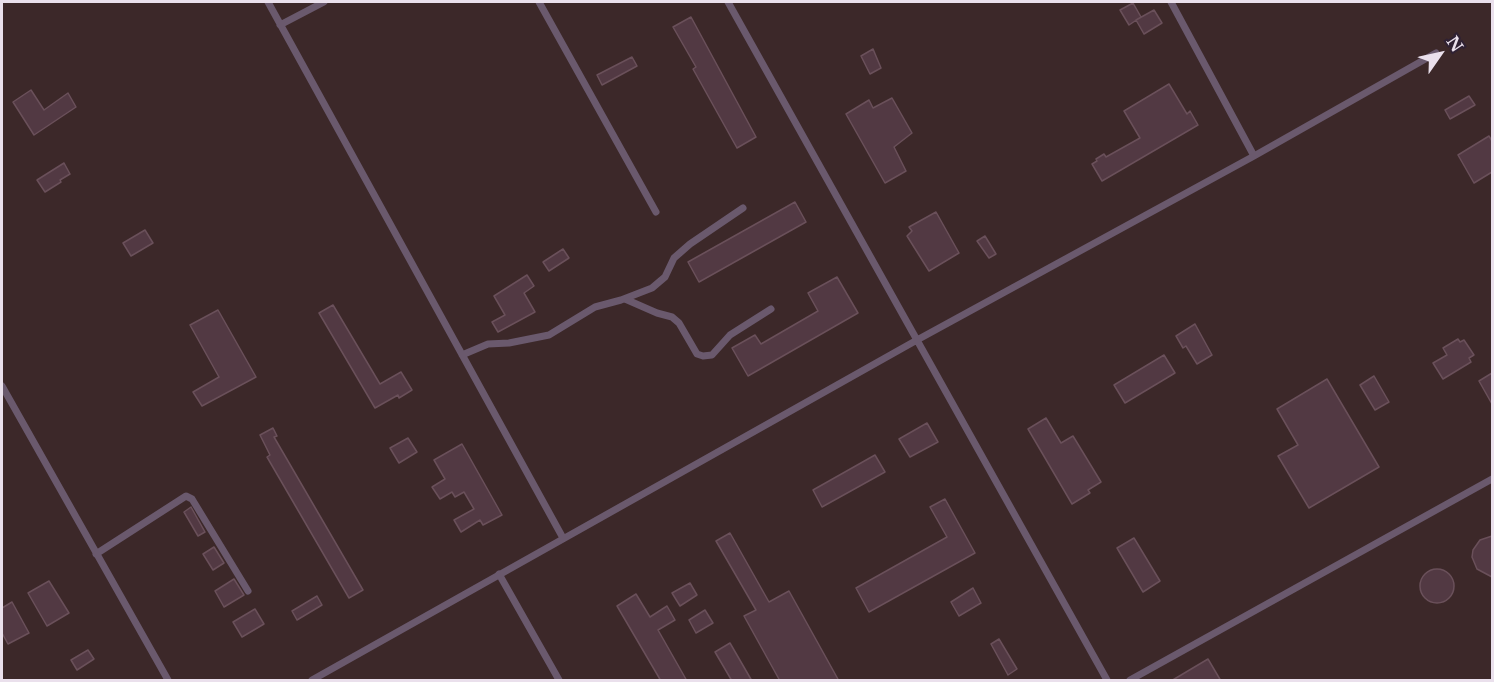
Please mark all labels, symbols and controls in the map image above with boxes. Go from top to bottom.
north arrow [1410,24,1470,84]
text: N [1442,32,1467,56]

